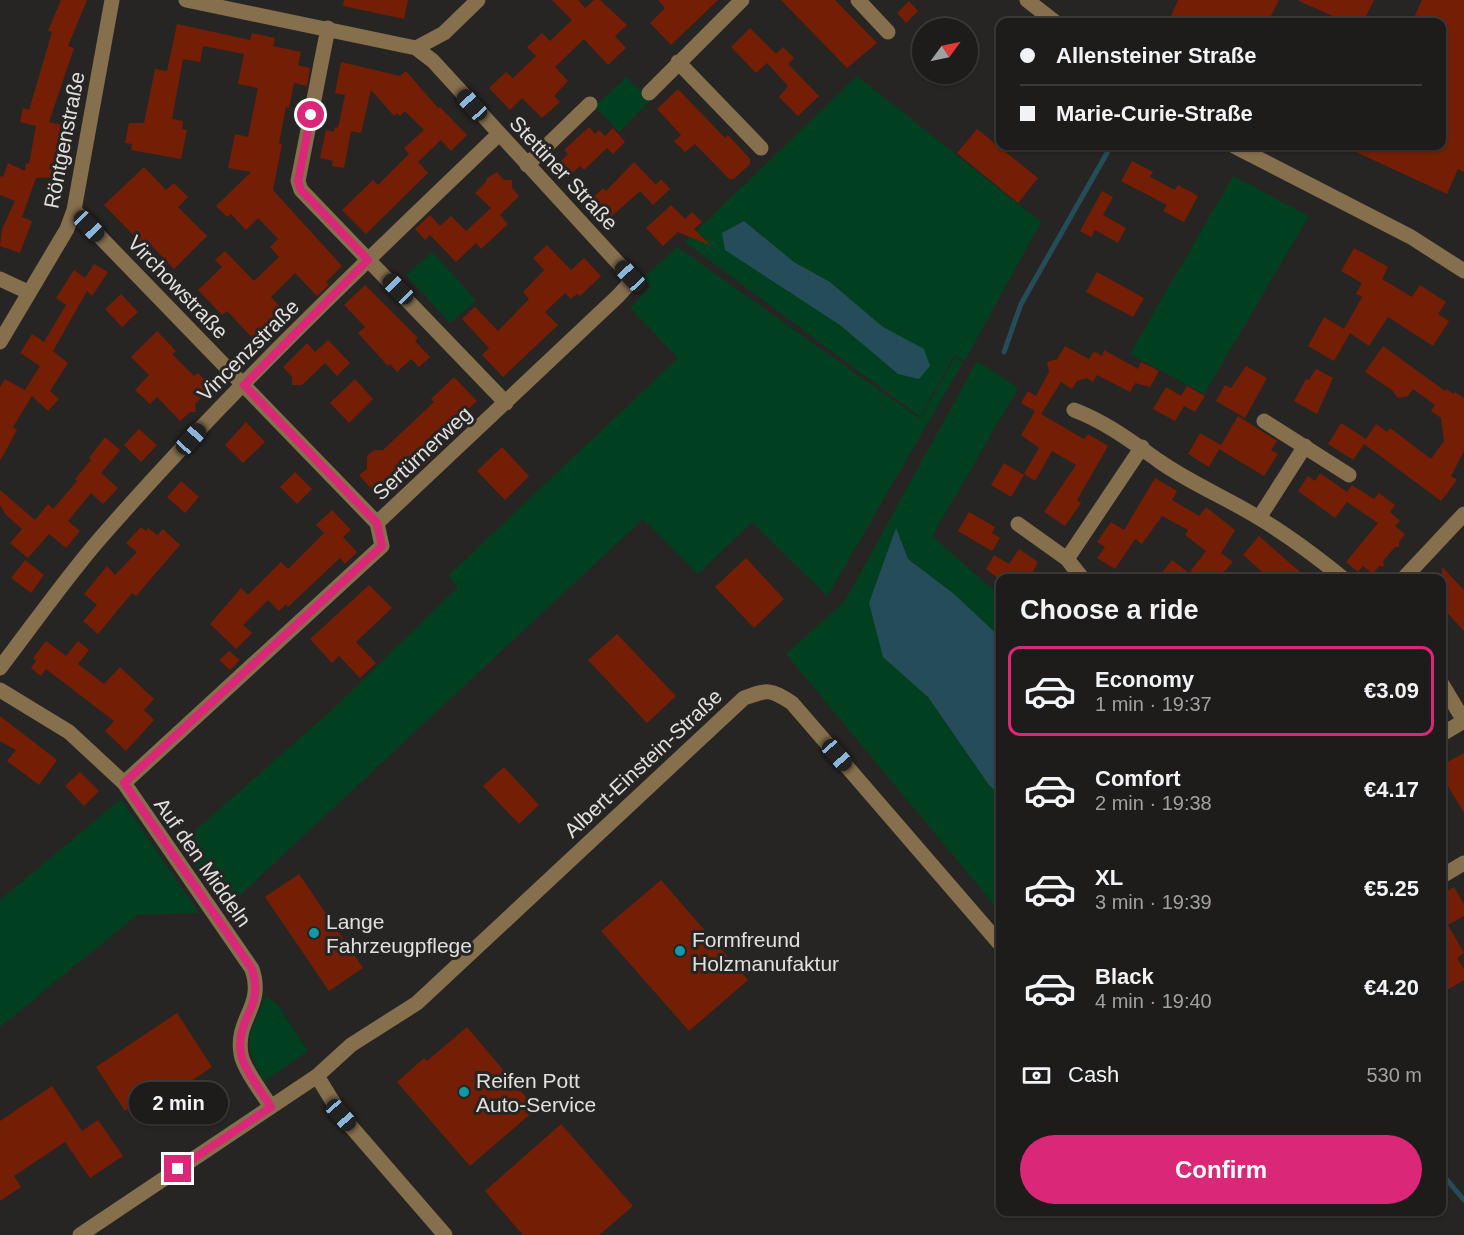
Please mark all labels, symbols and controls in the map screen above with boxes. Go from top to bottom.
north arrow [912,18,978,84]
map controls [912,18,978,84]
text: Allensteiner Straße [1056,43,1257,68]
street label: Röntgenstraße [39,70,89,210]
car [453,86,491,124]
route start [297,101,324,128]
text: Marie-Curie-Straße [1056,101,1253,126]
street label: Stettiner Straße [505,111,623,235]
car [70,207,108,245]
street label: Virchowstraße [123,231,233,343]
car [611,257,649,295]
car [379,270,417,308]
street label: Vincenzstraße [193,295,303,405]
street label: Sertürnerweg [368,402,476,504]
car [172,420,210,458]
text: Choose a ride [1020,595,1199,625]
icon: car [1023,664,1077,718]
text: Economy [1095,667,1194,692]
text: €3.09 [1364,678,1419,703]
street label: Albert-Einstein-Straße [560,684,726,842]
text: 1 min · 19:37 [1095,693,1212,715]
car [818,736,856,774]
icon: car [1023,763,1077,817]
text: Comfort [1095,766,1181,791]
text: €4.17 [1364,777,1419,802]
text: 2 min · 19:38 [1095,792,1212,814]
street label: Auf den Middeln [150,793,256,931]
icon: car [1023,862,1077,916]
text: XL [1095,865,1123,890]
text: €5.25 [1364,876,1419,901]
text: 3 min · 19:39 [1095,891,1212,913]
place label: Lange Fahrzeugpflege [326,910,472,957]
marker: Lange Fahrzeugpflege [307,926,321,940]
place label: Formfreund Holzmanufaktur [692,928,839,975]
marker: Formfreund Holzmanufaktur [673,944,687,958]
icon: car [1023,961,1077,1015]
text: Black [1095,964,1154,989]
text: €4.20 [1364,975,1419,1000]
text: 4 min · 19:40 [1095,990,1212,1012]
icon: cash [1020,1059,1053,1092]
text: Cash [1068,1062,1119,1087]
text: 530 m [1366,1064,1422,1086]
place label: Reifen Pott Auto-Service [476,1069,596,1116]
callout: 2 min [128,1082,228,1124]
marker: Reifen Pott Auto-Service [457,1085,471,1099]
text: 2 min [152,1092,205,1114]
car [322,1096,360,1134]
button: Confirm [1020,1135,1422,1204]
route end [164,1155,191,1182]

